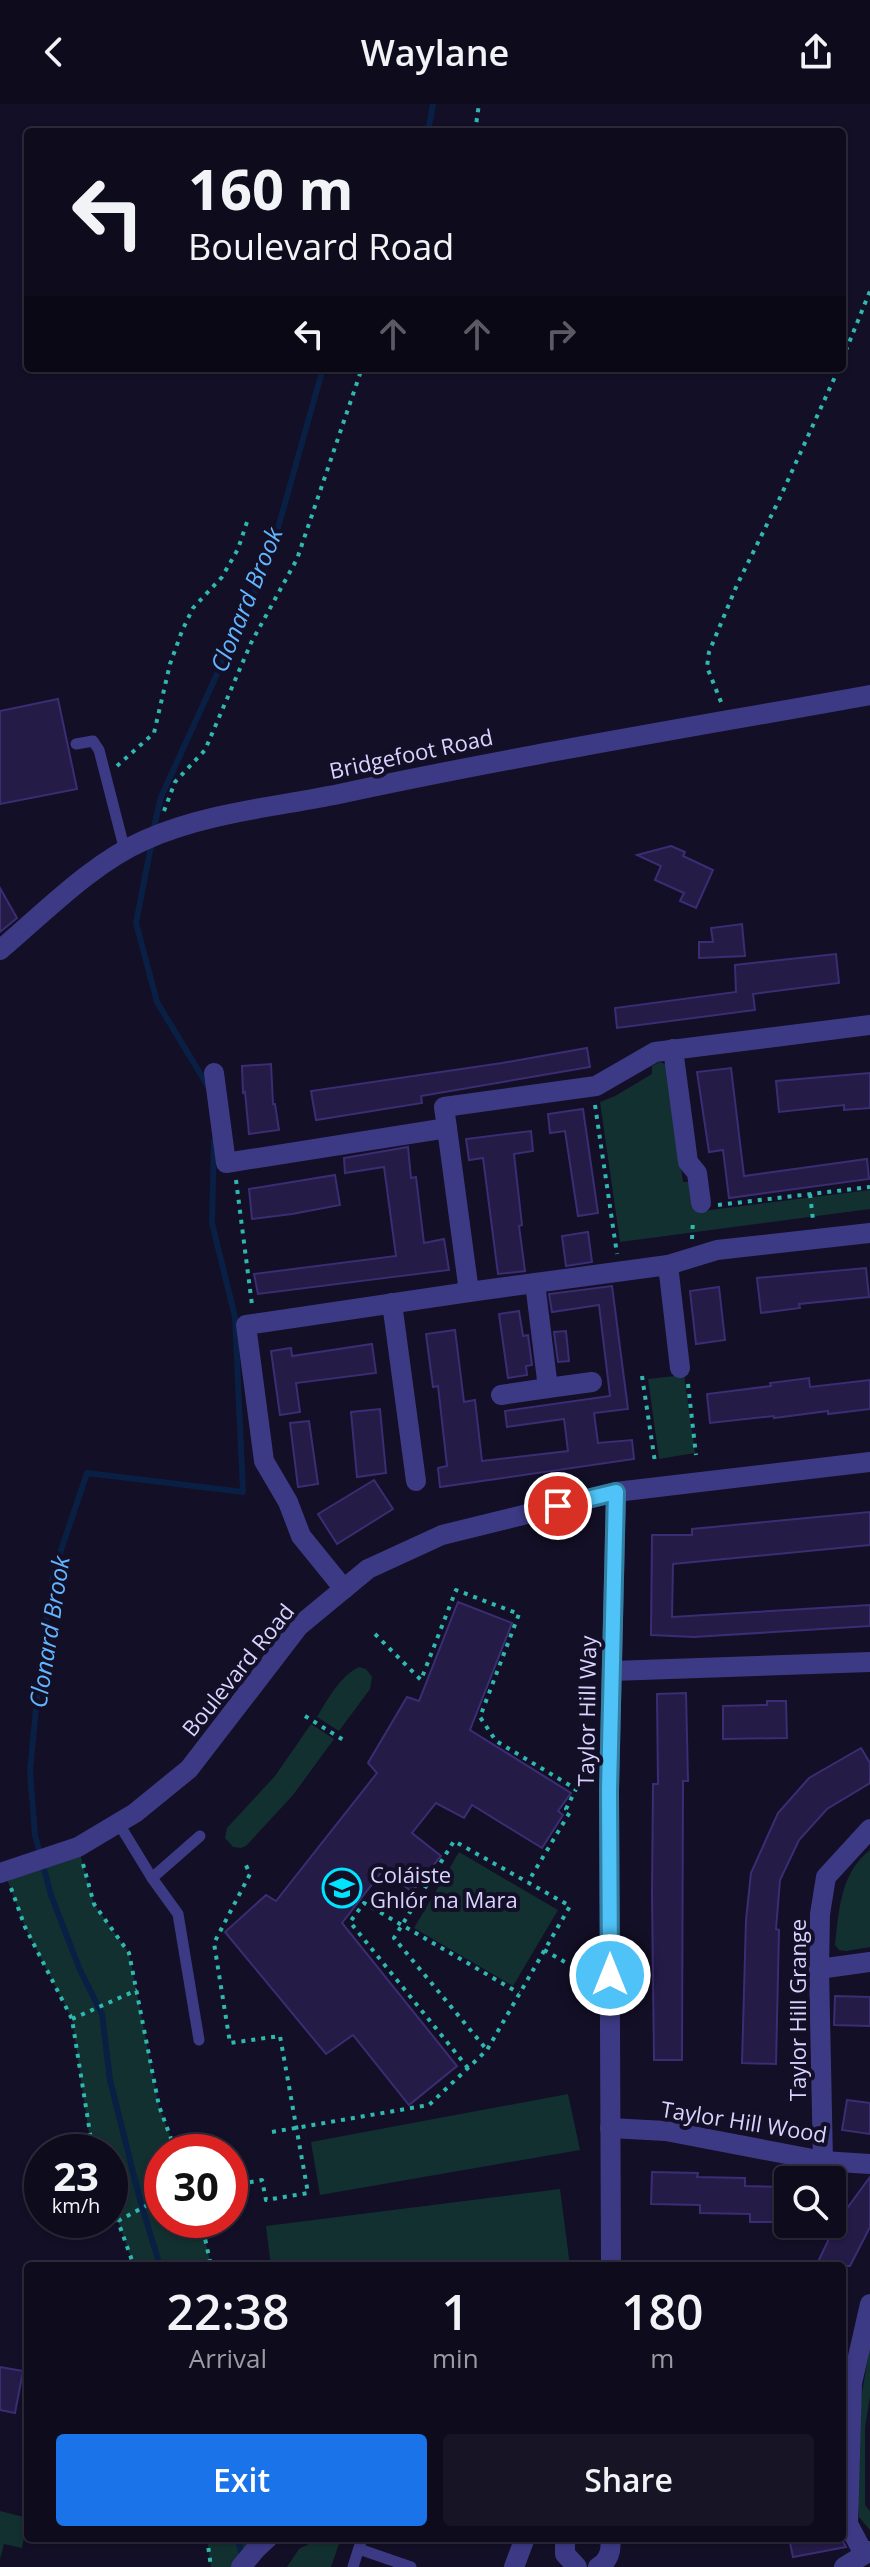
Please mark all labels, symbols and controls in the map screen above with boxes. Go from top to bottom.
text: Waylane [361,28,509,77]
icon: back [32,30,76,74]
icon: share [794,30,838,74]
text: 160 m [188,150,354,226]
icon: left [56,160,160,264]
text: Boulevard Road [188,222,454,271]
icon: left [287,312,331,356]
icon: ahead [371,312,415,356]
icon: ahead [455,312,499,356]
icon: right [539,312,583,356]
water label: Clonard Brook [202,521,290,677]
street label: Bridgefoot Road [326,721,495,785]
pin [524,1472,592,1540]
icon: arrive [536,1484,580,1528]
water label: Clonard Brook [20,1552,77,1710]
street label: Boulevard Road [174,1597,300,1742]
street label: Taylor Hill Way [570,1634,602,1787]
place label: Coláiste Ghlór na Mara [370,1859,518,1914]
school or university icon: Coláiste Ghlór na Mara [321,1867,363,1909]
street label: Taylor Hill Grange [782,1919,812,2101]
position arrow [568,1933,652,2017]
street label: Taylor Hill Wood [659,2093,829,2149]
speed limit sign: 30 [144,2134,248,2238]
text: 23 [53,2148,99,2203]
map controls [774,2166,846,2238]
button: search [774,2166,846,2238]
text: km/h [52,2192,100,2219]
text: 22:38 [167,2279,289,2344]
text: 1 [442,2279,469,2344]
text: 180 [621,2279,703,2344]
text: Arrival [189,2340,267,2376]
text: min [432,2340,479,2376]
text: m [650,2340,674,2376]
button: Exit [56,2434,427,2526]
button: Share [443,2434,814,2526]

